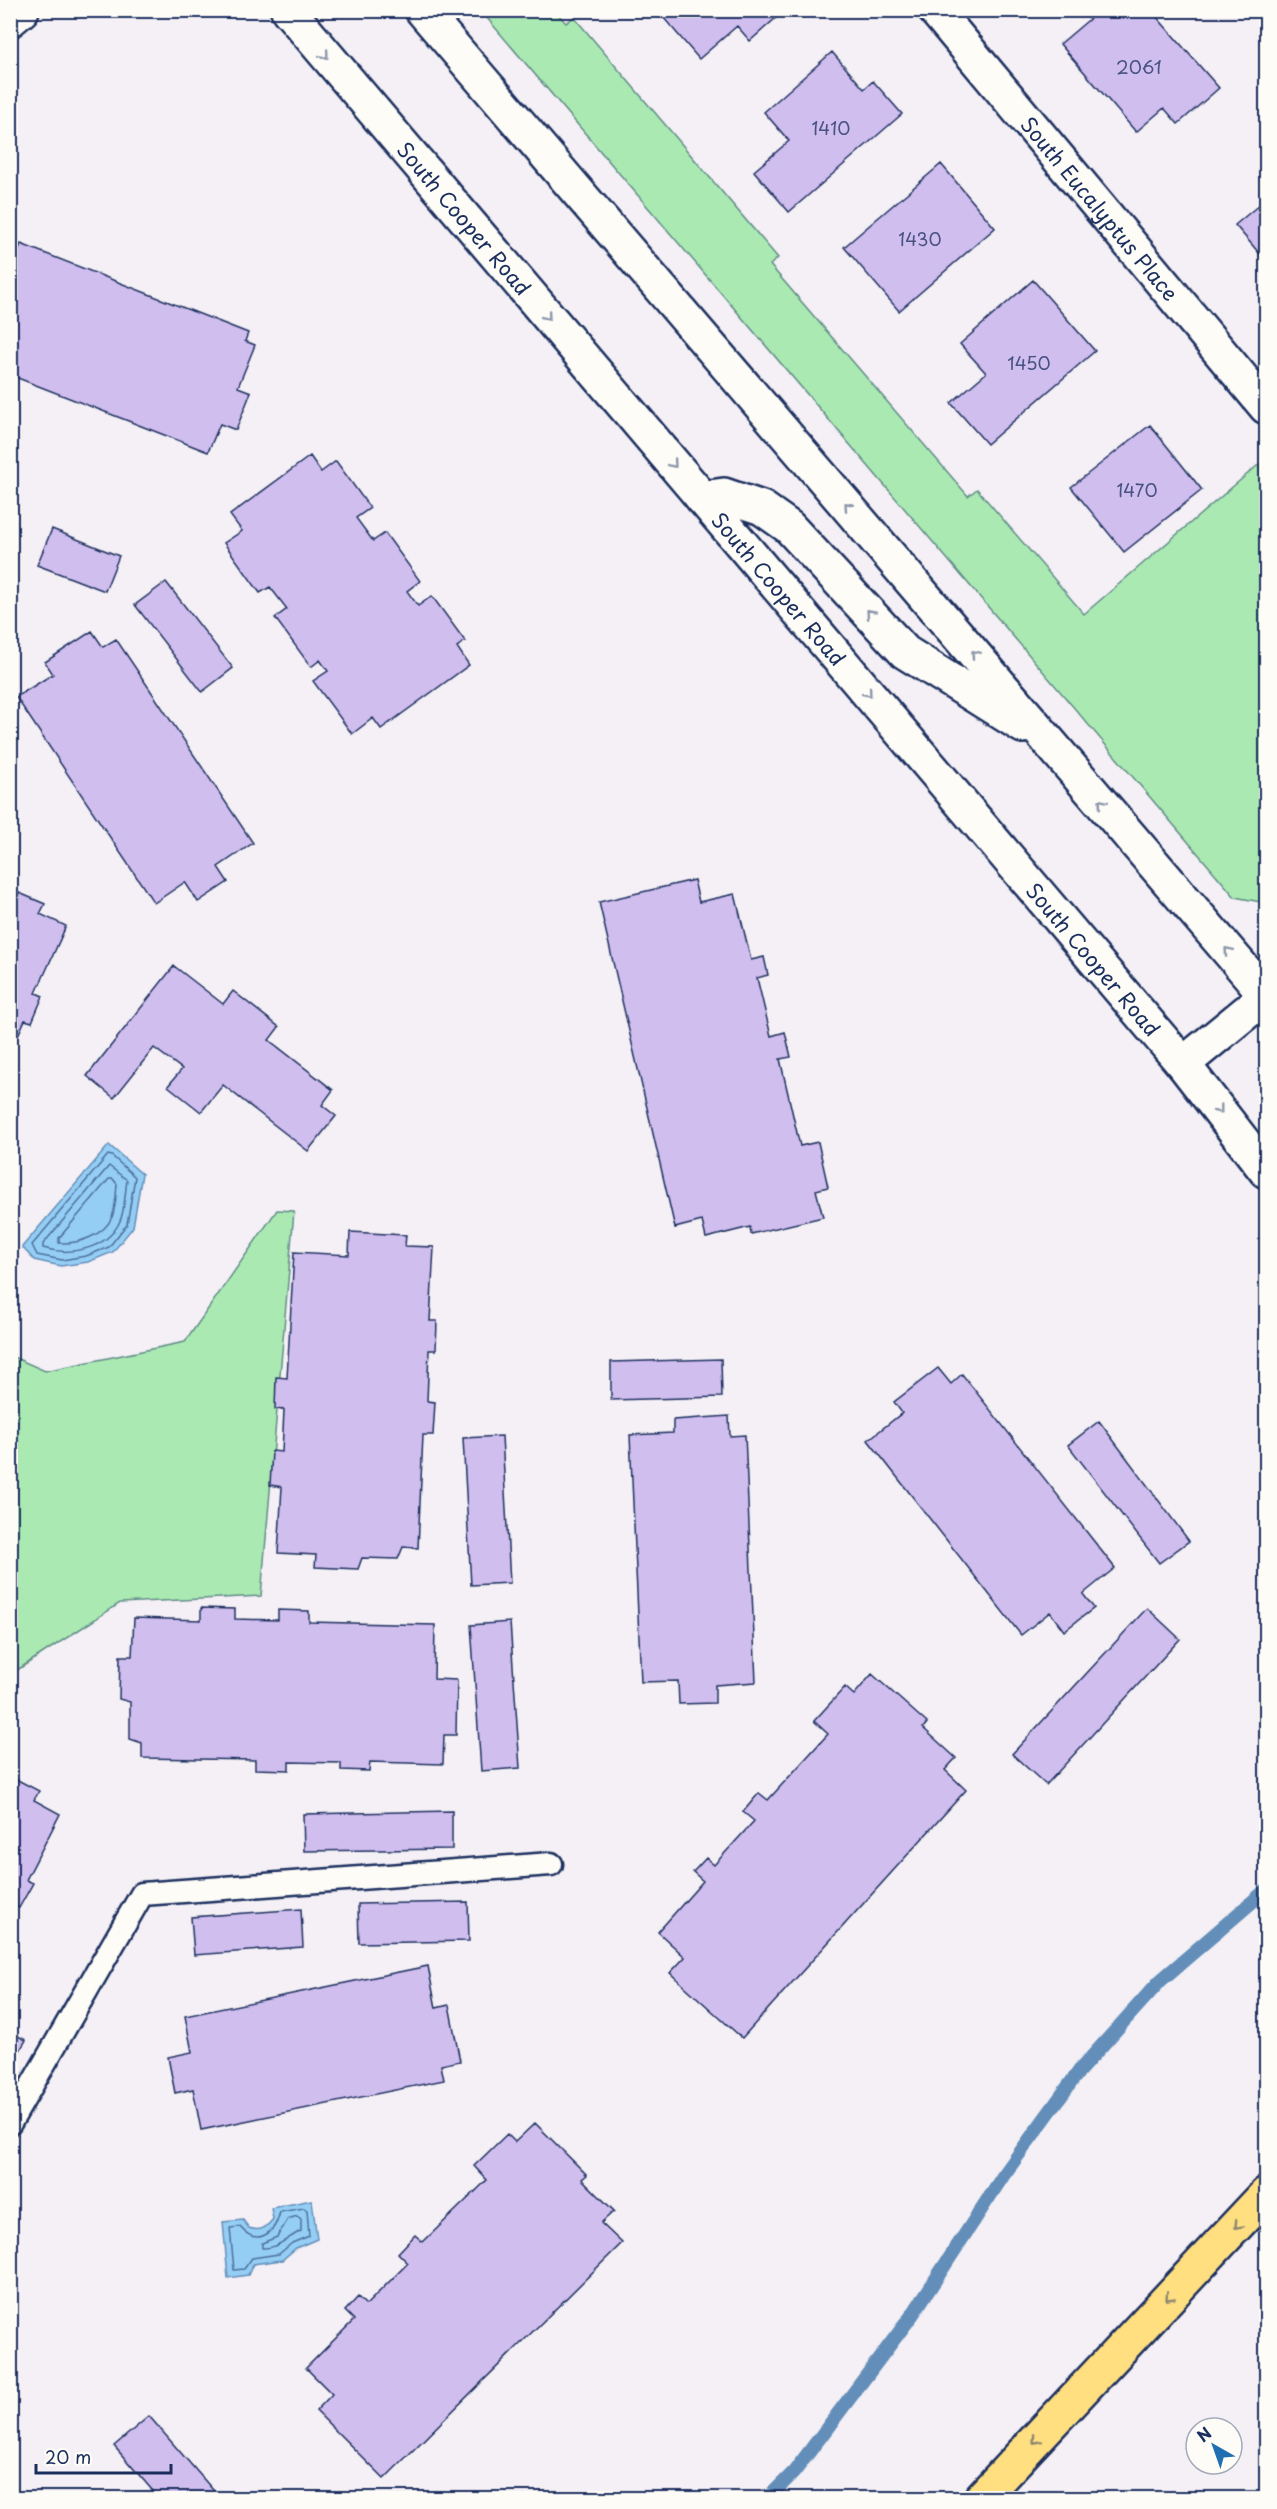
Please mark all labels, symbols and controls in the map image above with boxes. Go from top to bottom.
one-way arrow [318,48,329,59]
house number: 2061 [1116,53,1162,80]
street label: South Eucalyptus Place [1014,109,1187,307]
house number: 1410 [812,114,850,141]
street label: South Cooper Road [390,134,539,302]
house number: 1430 [898,225,942,252]
one-way arrow [540,309,551,320]
house number: 1450 [1007,349,1051,376]
one-way arrow [666,457,677,468]
house number: 1470 [1116,476,1158,503]
one-way arrow [844,502,855,513]
street label: South Cooper Road [705,505,854,672]
one-way arrow [866,610,877,621]
one-way arrow [971,650,982,661]
one-way arrow [860,686,871,697]
one-way arrow [1098,799,1109,810]
street label: South Cooper Road [1019,875,1168,1043]
one-way arrow [1225,947,1236,958]
one-way arrow [1212,1104,1223,1115]
one-way arrow [1234,2218,1245,2228]
one-way arrow [1166,2290,1177,2301]
north arrow [1184,2416,1244,2476]
text: N [1191,2420,1216,2447]
one-way arrow [1032,2433,1043,2443]
scale bar [36,2437,171,2475]
text: 20 m [45,2443,91,2470]

